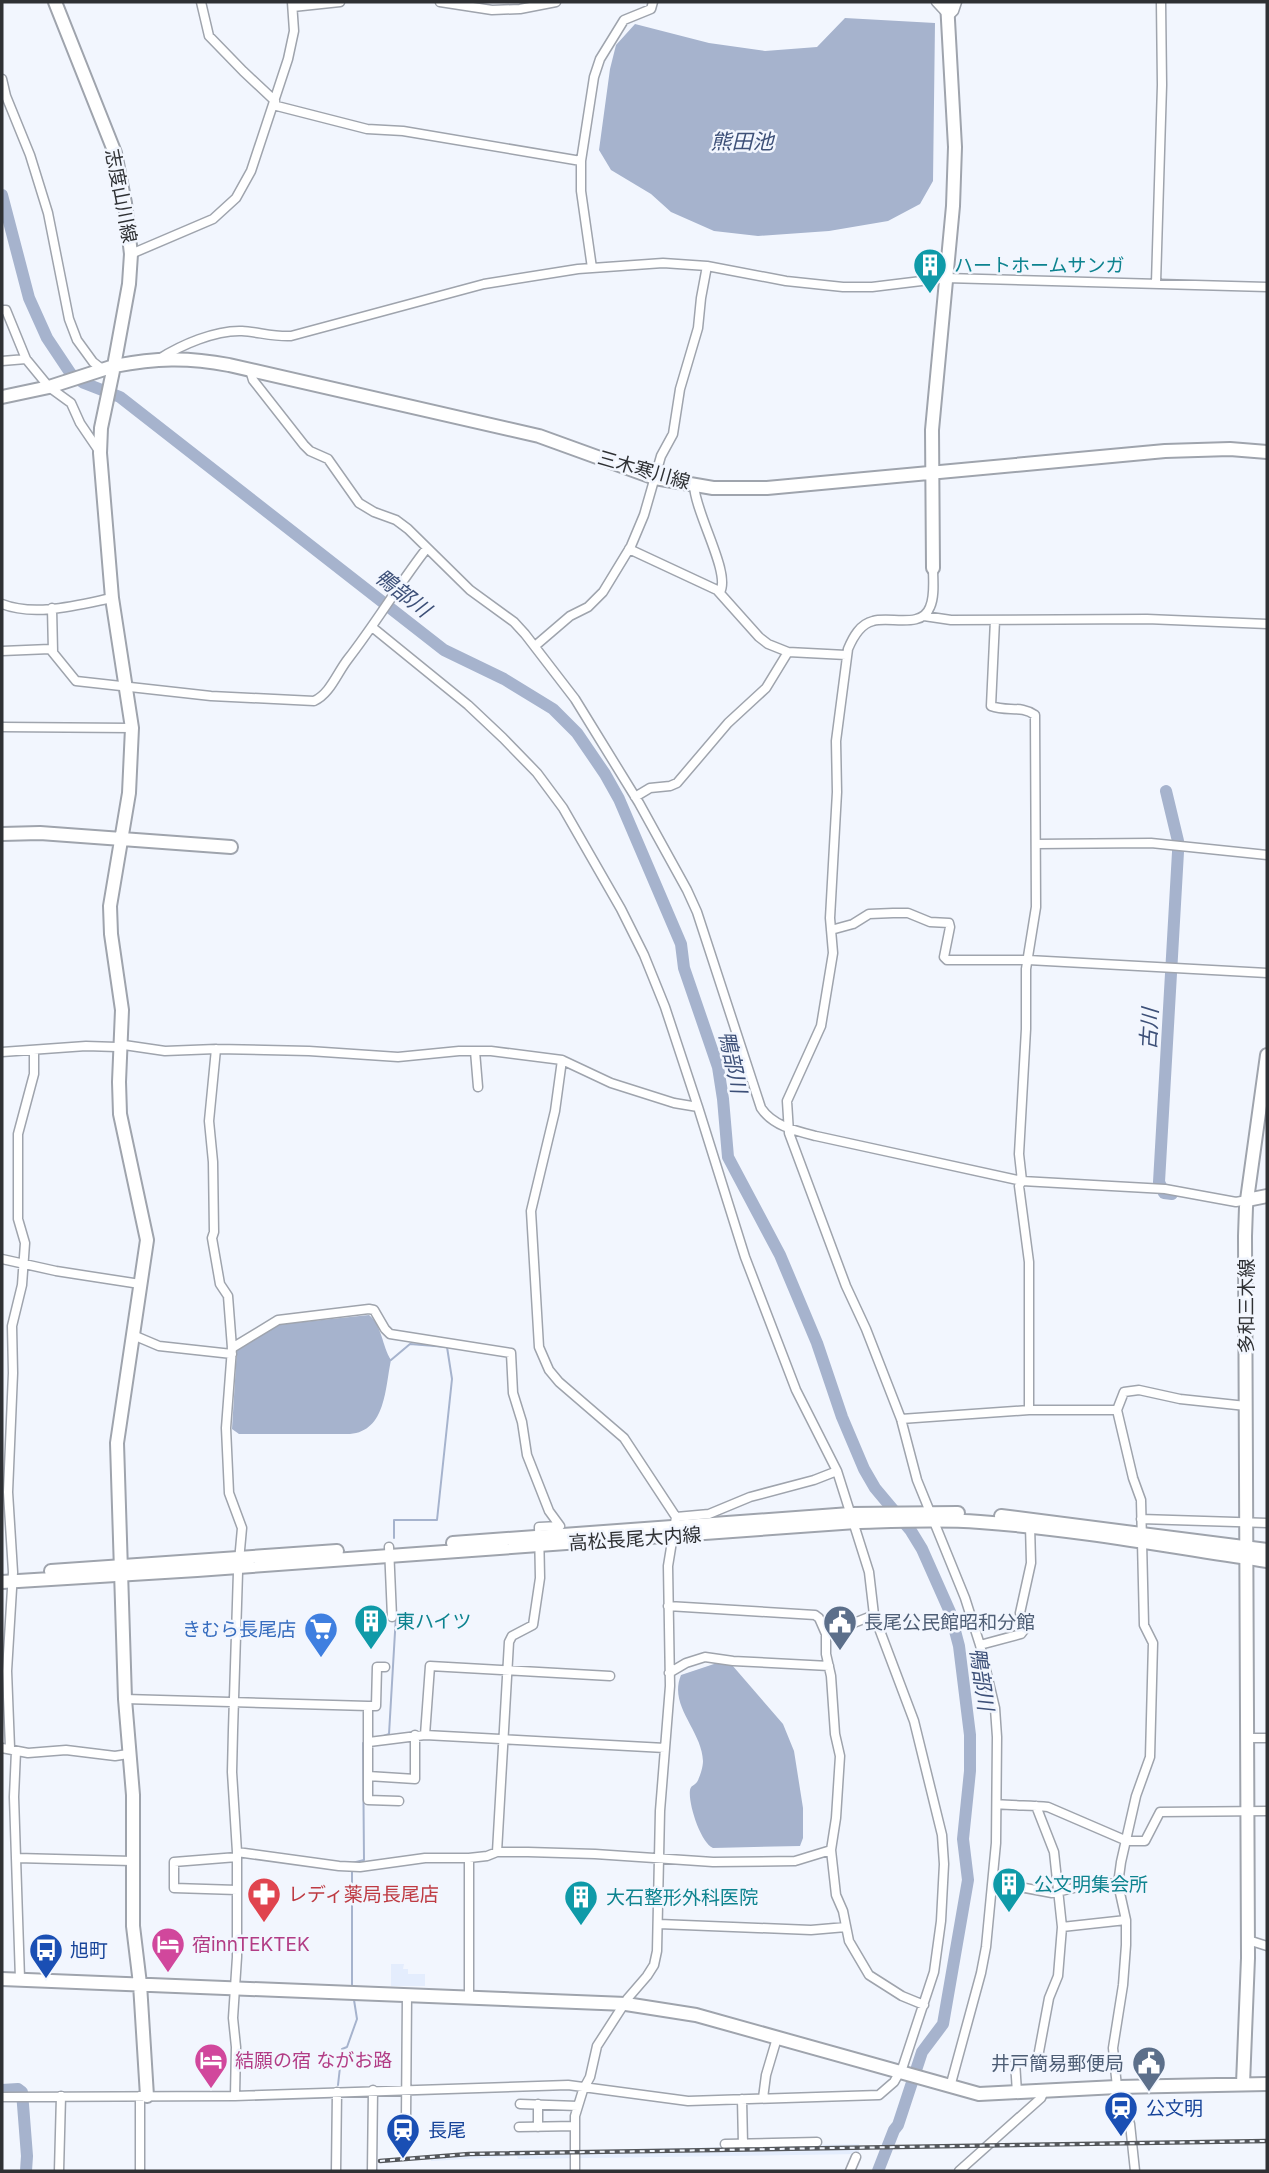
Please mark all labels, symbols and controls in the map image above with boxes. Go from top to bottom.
water label: 熊田池 [711,129,775,154]
street label: 志度山川線 [101,147,141,245]
building icon: ハートホームサンガ [911,246,949,295]
place label: ハートホームサンガ [954,254,1124,277]
street label: 三木寒川線 [595,446,693,494]
water label: 鴨部川 [370,564,437,623]
water label: 古川 [1135,1005,1163,1051]
water label: 鴨部川 [714,1029,752,1097]
street label: 多和三木線 [1235,1258,1258,1354]
street label: 高松長尾大内線 [568,1523,702,1555]
building icon: 東ハイツ [352,1602,390,1651]
public building icon: 長尾公民館昭和分館 [821,1603,859,1652]
supermarket icon: きむら長尾店 [302,1610,340,1659]
place label: 東ハイツ [396,1610,472,1633]
place label: 長尾公民館昭和分館 [864,1611,1035,1634]
place label: きむら長尾店 [182,1618,296,1641]
water label: 鴨部川 [965,1646,999,1714]
building icon: 公文明集会所 [990,1865,1028,1914]
place label: 公文明集会所 [1034,1873,1148,1896]
pharmacy icon: レディ薬局長尾店 [245,1875,283,1924]
building icon: 大石整形外科医院 [562,1878,600,1927]
place label: レディ薬局長尾店 [288,1883,439,1906]
place label: 大石整形外科医院 [606,1886,758,1909]
hotel icon: 宿innTEKTEK [149,1925,187,1974]
bus stop icon: 旭町 [27,1931,65,1980]
place label: 宿innTEKTEK [192,1933,310,1956]
place label: 旭町 [70,1939,108,1962]
hotel icon: 結願の宿 ながお路 [192,2041,230,2090]
public building icon: 井戸簡易郵便局 [1130,2044,1168,2093]
place label: 結願の宿 ながお路 [235,2049,392,2072]
place label: 井戸簡易郵便局 [991,2052,1124,2075]
station icon: 公文明 [1102,2089,1140,2138]
place label: 公文明 [1146,2097,1203,2120]
station icon: 長尾 [384,2111,422,2160]
place label: 長尾 [428,2119,466,2142]

